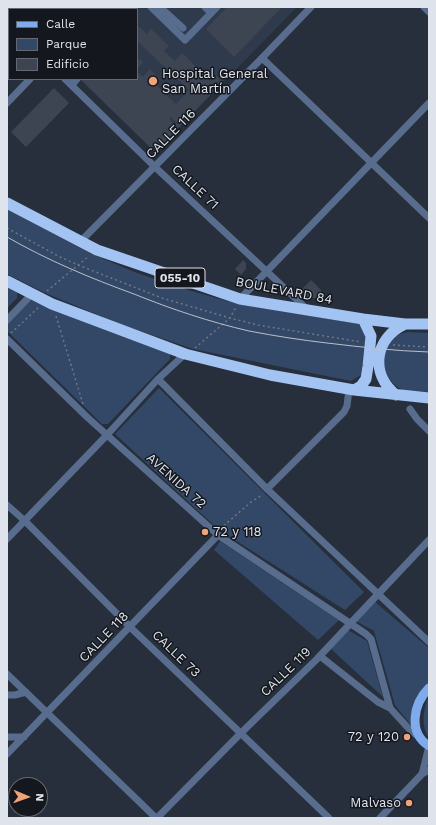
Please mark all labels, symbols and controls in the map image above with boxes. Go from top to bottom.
legend [8,8,138,80]
text: Calle [46,17,75,31]
text: Parque [46,37,87,51]
text: Edificio [46,57,89,71]
place label: Hospital General San Martín [162,66,268,97]
marker: Hospital General San Martín [147,75,159,87]
street label: CALLE 116 [143,106,199,162]
street label: CALLE 71 [168,161,222,213]
road number: 055-10 [155,268,205,288]
street label: BOULEVARD 84 [234,274,334,308]
street label: AVENIDA 72 [143,450,209,512]
place label: 72 y 118 [213,524,262,540]
marker: 72 y 118 [200,527,210,537]
street label: CALLE 118 [76,609,132,665]
street label: CALLE 73 [149,627,203,681]
street label: CALLE 119 [258,644,314,700]
place label: 72 y 120 [348,729,399,745]
marker: 72 y 120 [402,732,412,742]
north arrow [8,777,48,817]
text: N [33,793,46,802]
place label: Malvaso [350,795,401,811]
marker: Malvaso [404,798,414,808]

